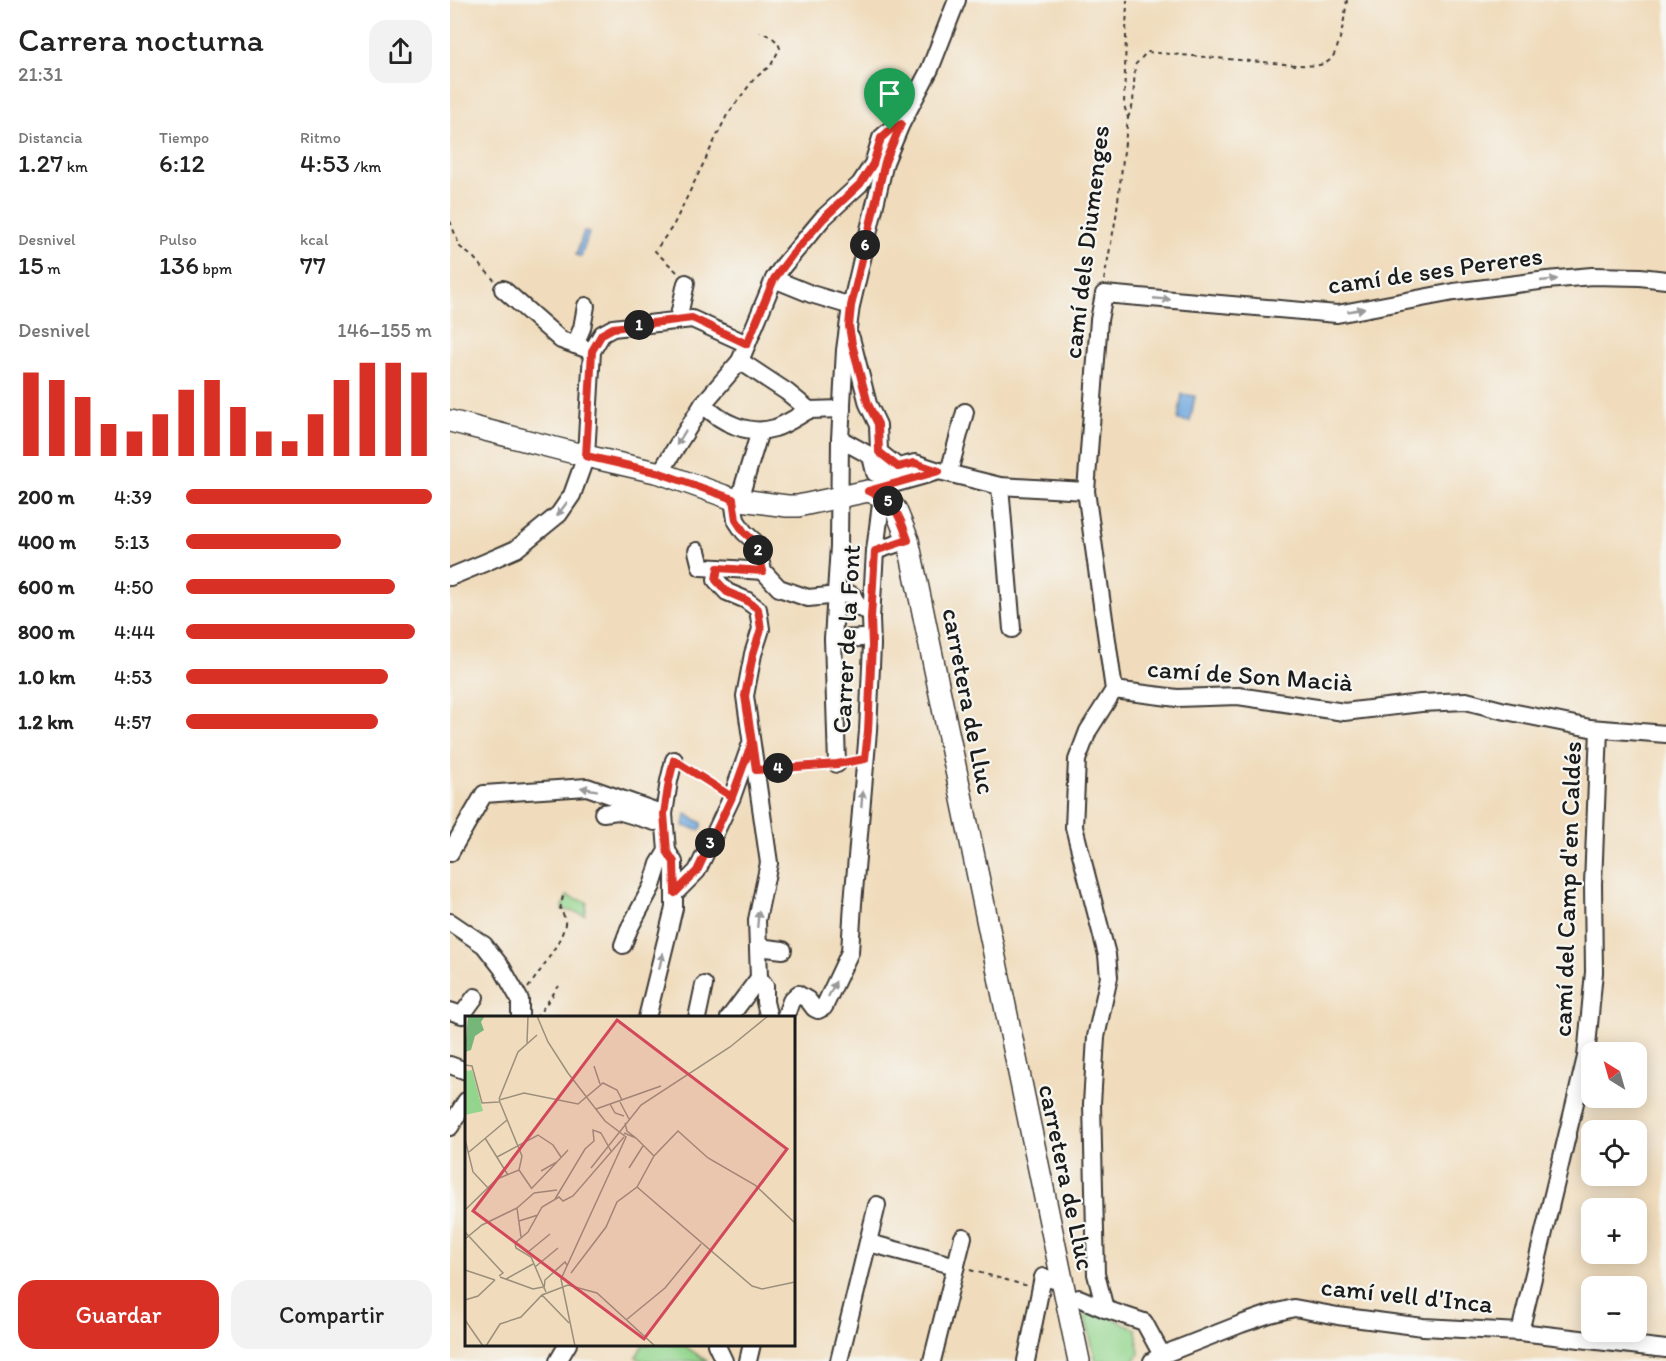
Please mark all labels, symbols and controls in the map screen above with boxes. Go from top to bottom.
text: Carrera nocturna [18,20,264,59]
button: share [369,20,432,83]
text: 21:31 [18,62,63,86]
pin [864,68,915,130]
icon: arrive [873,77,906,110]
street label: camí dels Diumenges [1056,123,1116,361]
text: Distancia [18,128,83,147]
text: Tiempo [159,128,209,147]
text: Ritmo [300,128,341,147]
text: 1.27 [18,147,63,179]
text: 6:12 [159,147,205,179]
text: 4:53 [300,147,350,179]
text: km [63,157,88,176]
text: /km [350,157,381,176]
text: Desnivel [18,230,76,249]
text: Pulso [159,230,197,249]
text: kcal [300,230,328,249]
pin: 6 [850,230,880,260]
text: 6 [861,235,869,254]
street label: camí de ses Pereres [1326,239,1544,301]
text: 15 [18,249,44,281]
text: 136 [159,249,199,281]
text: 77 [300,249,326,281]
text: m [44,259,61,278]
text: bpm [199,259,232,278]
one-way arrow [1539,275,1558,285]
one-way arrow [1153,294,1172,304]
one-way arrow [1347,305,1366,314]
pin: 1 [624,310,654,340]
text: 1 [635,315,643,334]
text: Desnivel [18,318,90,342]
text: 146–155 m [337,318,432,342]
one-way arrow [676,430,687,446]
text: 200 m [18,485,74,509]
text: 4:39 [114,485,152,509]
pin: 5 [873,486,903,516]
text: 5 [884,491,892,510]
one-way arrow [556,501,568,517]
text: 400 m [18,530,76,554]
text: 5:13 [114,530,150,554]
pin: 2 [743,535,773,565]
text: 2 [754,540,762,559]
street label: Carrer de la Font [825,543,867,734]
text: 600 m [18,575,75,599]
text: 4:50 [114,575,154,599]
street label: carretera de Lluc [935,605,1003,797]
text: 800 m [18,620,75,644]
text: 4:44 [114,620,155,644]
street label: camí de Son Macià [1146,652,1355,698]
text: 1.0 km [18,665,75,689]
text: 4:53 [114,665,152,689]
text: 1.2 km [18,710,74,734]
text: 4:57 [114,710,151,734]
street label: camí del Camp d'en Caldés [1546,740,1588,1038]
pin: 4 [763,753,793,783]
text: 4 [773,758,783,777]
one-way arrow [579,785,598,794]
one-way arrow [857,789,867,808]
pin: 3 [695,828,725,858]
text: 3 [706,833,714,852]
one-way arrow [754,910,763,929]
one-way arrow [657,952,667,970]
one-way arrow [827,980,837,998]
inset map [465,1016,795,1346]
north arrow [1581,1042,1647,1108]
map controls [1581,1042,1647,1342]
street label: carretera de Lluc [1032,1081,1102,1273]
button: locate [1581,1120,1647,1186]
button: + [1581,1198,1647,1264]
street label: camí vell d'Inca [1319,1270,1495,1320]
button: − [1581,1276,1647,1342]
button: Guardar [18,1280,219,1349]
button: Compartir [231,1280,432,1349]

